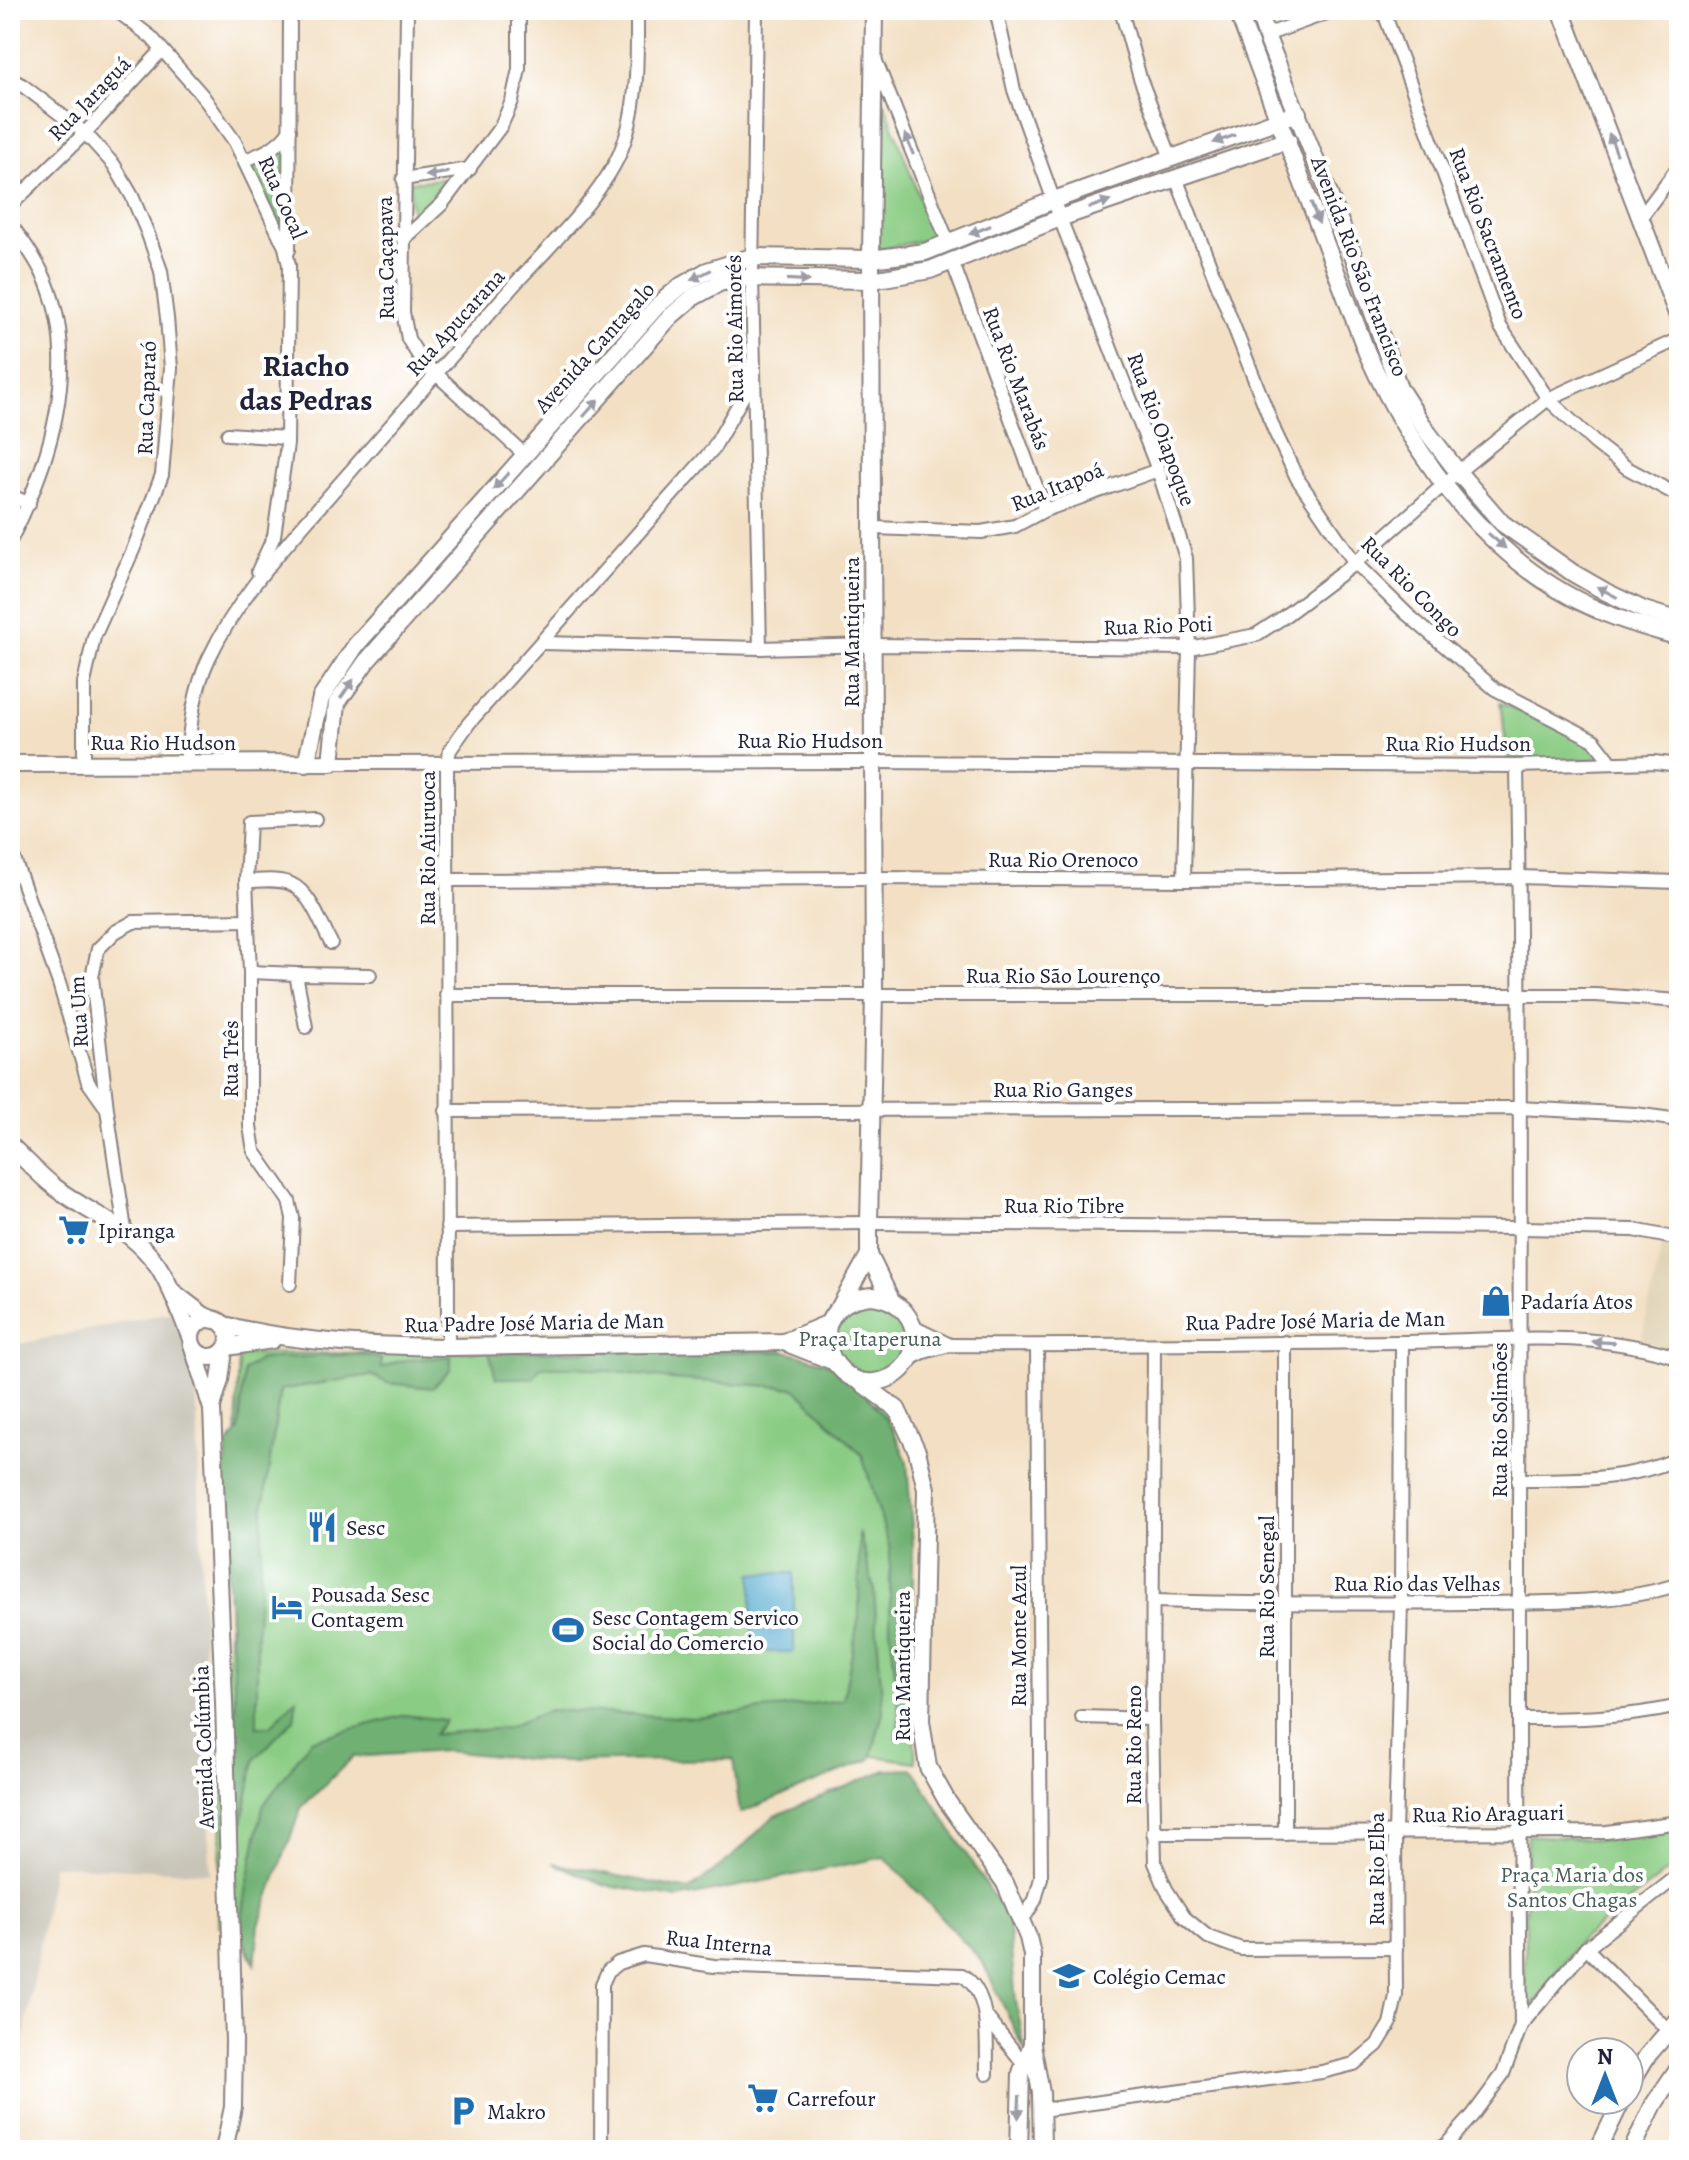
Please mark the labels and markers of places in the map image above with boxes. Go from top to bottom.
supermarket icon: Ipiranga [57,1213,91,1247]
place label: Ipiranga [98,1216,176,1246]
shop icon: Padaría Atos [1479,1284,1513,1318]
place label: Padaría Atos [1520,1287,1633,1317]
restaurant icon: Sesc [305,1510,339,1544]
place label: Sesc [346,1513,385,1543]
place label: Pousada Sesc Contagem [311,1580,430,1635]
hotel icon: Pousada Sesc Contagem [270,1590,304,1624]
place label: Sesc Contagem Servico Social do Comercio [592,1603,799,1658]
sports icon: Sesc Contagem Servico Social do Comercio [551,1613,585,1647]
school or university icon: Colégio Cemac [1052,1959,1086,1993]
place label: Colégio Cemac [1093,1962,1226,1992]
supermarket icon: Carrefour [746,2081,780,2115]
place label: Carrefour [787,2084,876,2114]
parking icon: Makro [446,2094,480,2128]
place label: Makro [487,2097,546,2127]

